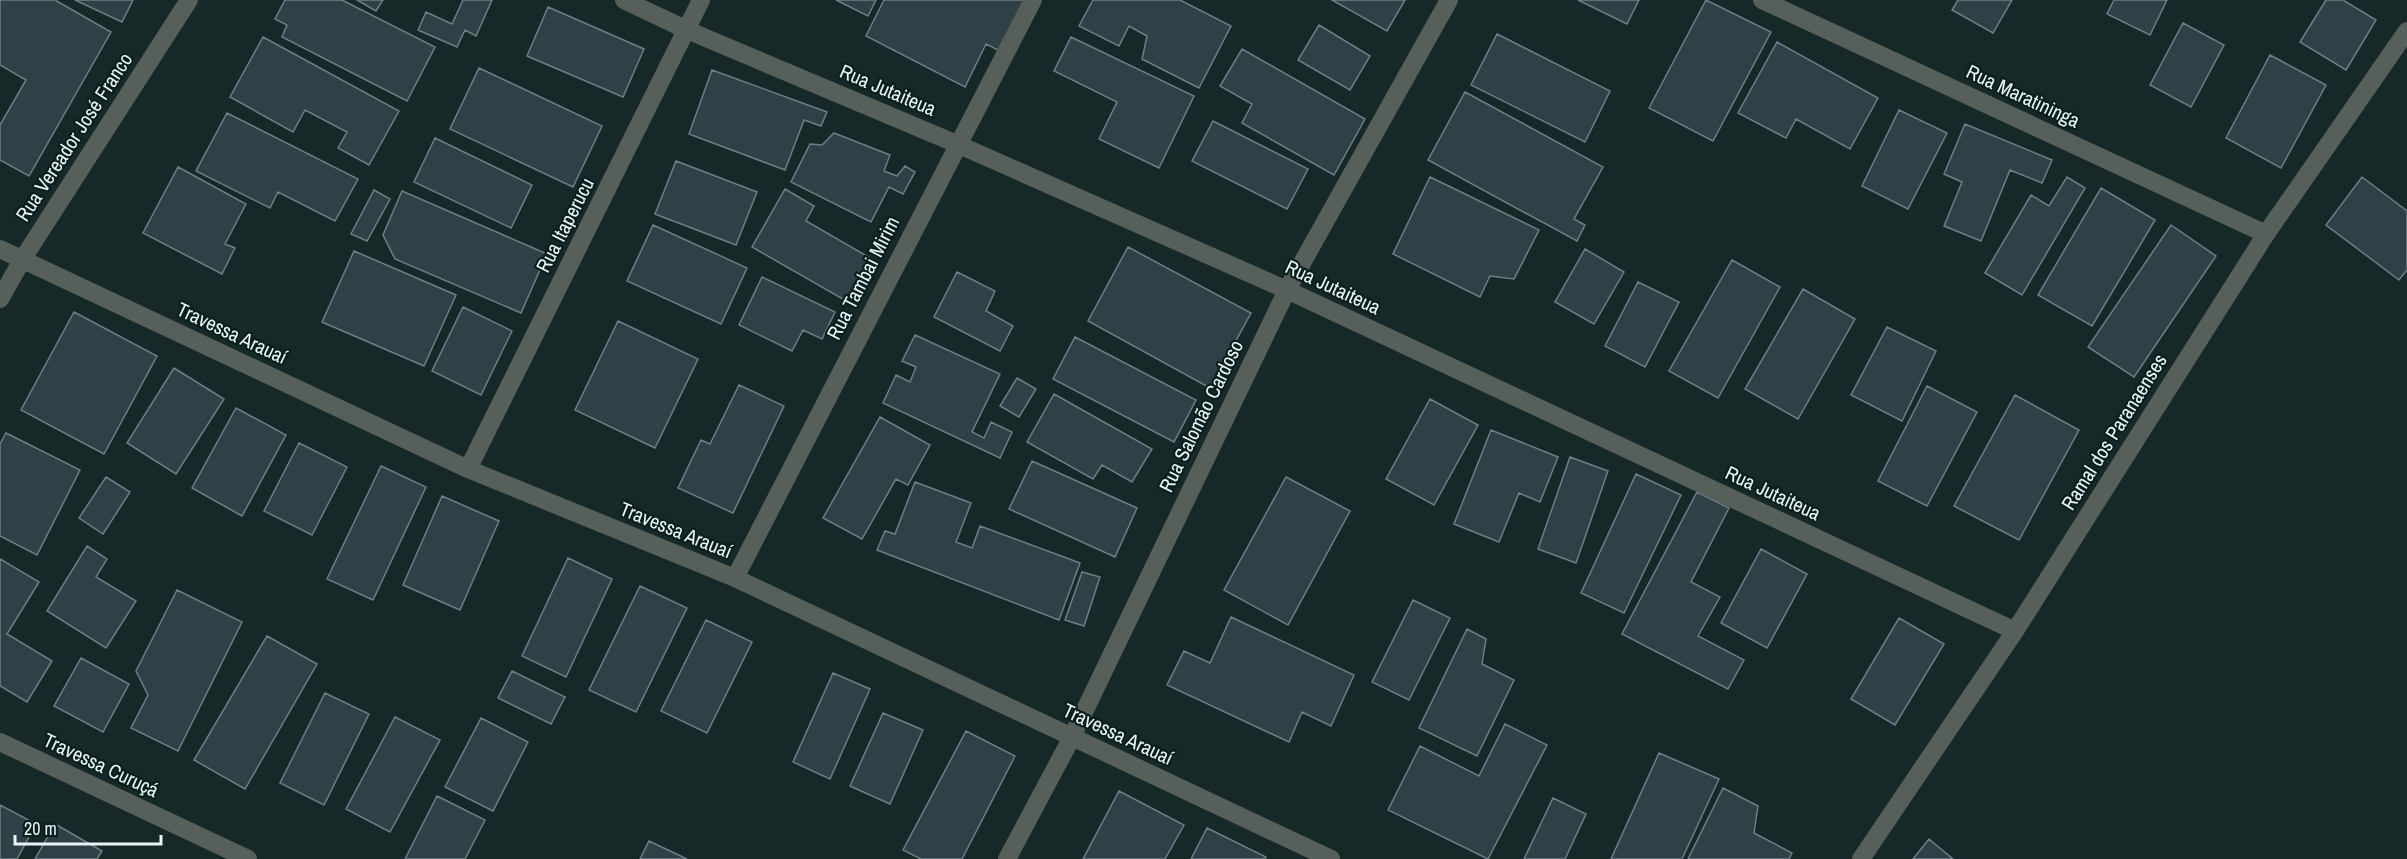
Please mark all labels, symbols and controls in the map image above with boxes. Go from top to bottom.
street label: Rua Vereador José Franco [9,47,138,226]
street label: Rua Jutaiteua [836,57,940,122]
street label: Rua Maratininga [1962,57,2084,134]
street label: Rua Itaperucu [529,173,600,277]
street label: Rua Tambai Mirim [820,212,905,344]
street label: Rua Jutaiteua [1281,253,1385,320]
street label: Travessa Arauaí [173,295,292,370]
street label: Rua Salomão Cardoso [1152,335,1249,496]
street label: Ramal dos Paranaenses [2055,348,2173,515]
street label: Rua Jutaiteua [1721,459,1825,526]
street label: Travessa Arauaí [616,495,737,564]
street label: Travessa Arauaí [1059,696,1178,771]
street label: Travessa Curuçá [39,726,163,803]
scale bar [15,808,160,846]
text: 20 m [24,816,57,841]

